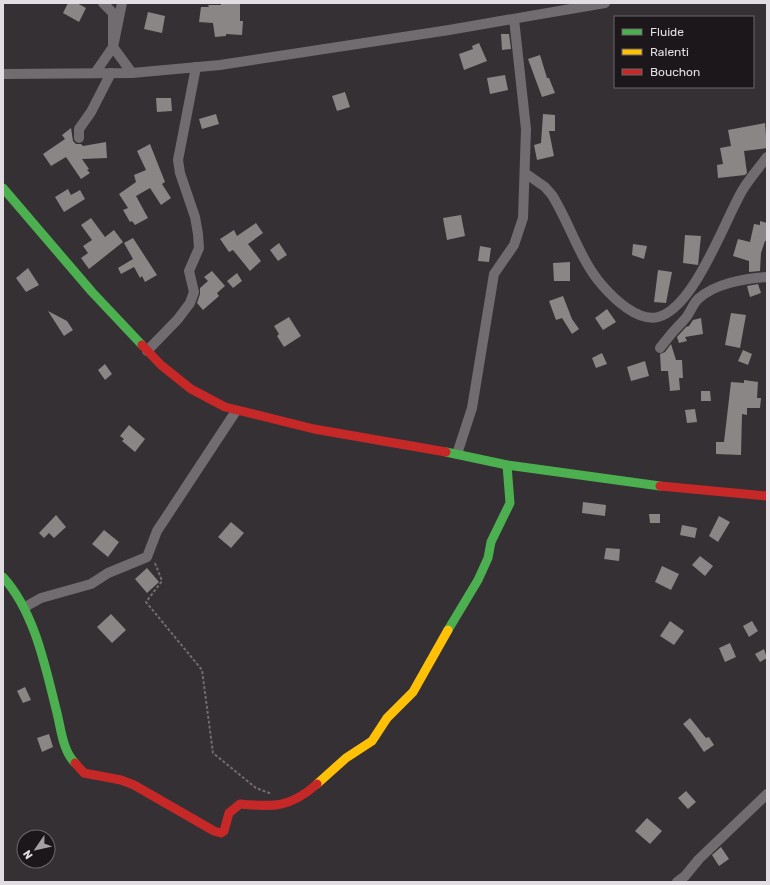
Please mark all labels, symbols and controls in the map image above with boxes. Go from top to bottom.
legend [614,16,754,88]
text: Fluide [650,25,684,39]
text: Ralenti [650,45,689,59]
text: Bouchon [650,65,700,79]
north arrow [16,829,56,869]
text: N [20,847,36,861]

